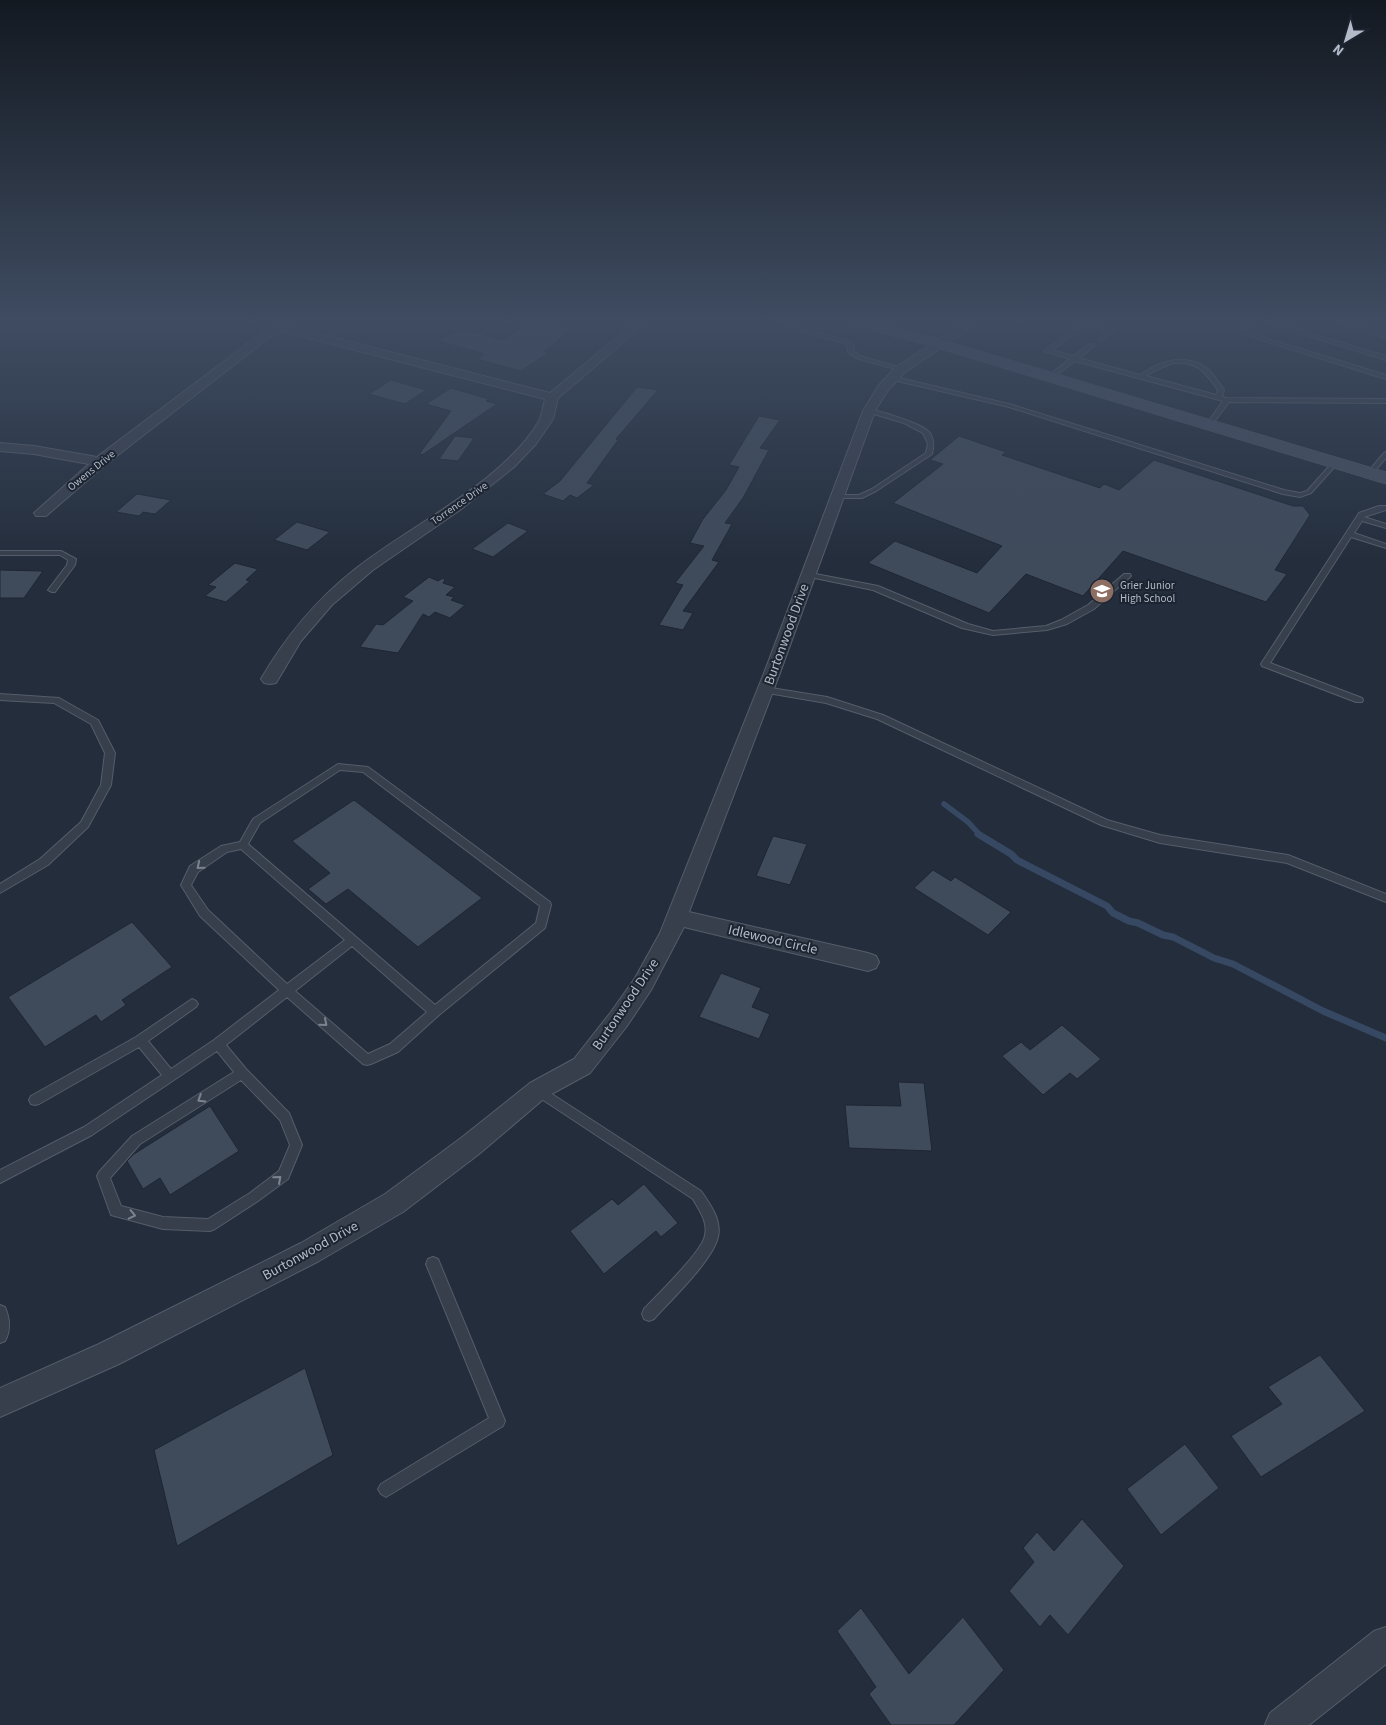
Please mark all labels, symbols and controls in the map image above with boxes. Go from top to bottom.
north arrow [1321,15,1371,65]
text: N [1329,39,1348,60]
street label: Owens Drive [64,446,119,494]
street label: Torrence Drive [428,478,491,529]
school or university icon: Grier Junior High School [1089,578,1115,604]
place label: Grier Junior High School [1120,578,1175,606]
street label: Burtonwood Drive [759,581,815,688]
one-way arrow [196,860,205,869]
street label: Idlewood Circle [726,920,819,960]
street label: Burtonwood Drive [588,955,664,1054]
one-way arrow [318,1017,327,1025]
one-way arrow [198,1093,207,1102]
one-way arrow [273,1175,282,1184]
one-way arrow [127,1209,136,1220]
street label: Burtonwood Drive [259,1216,362,1285]

